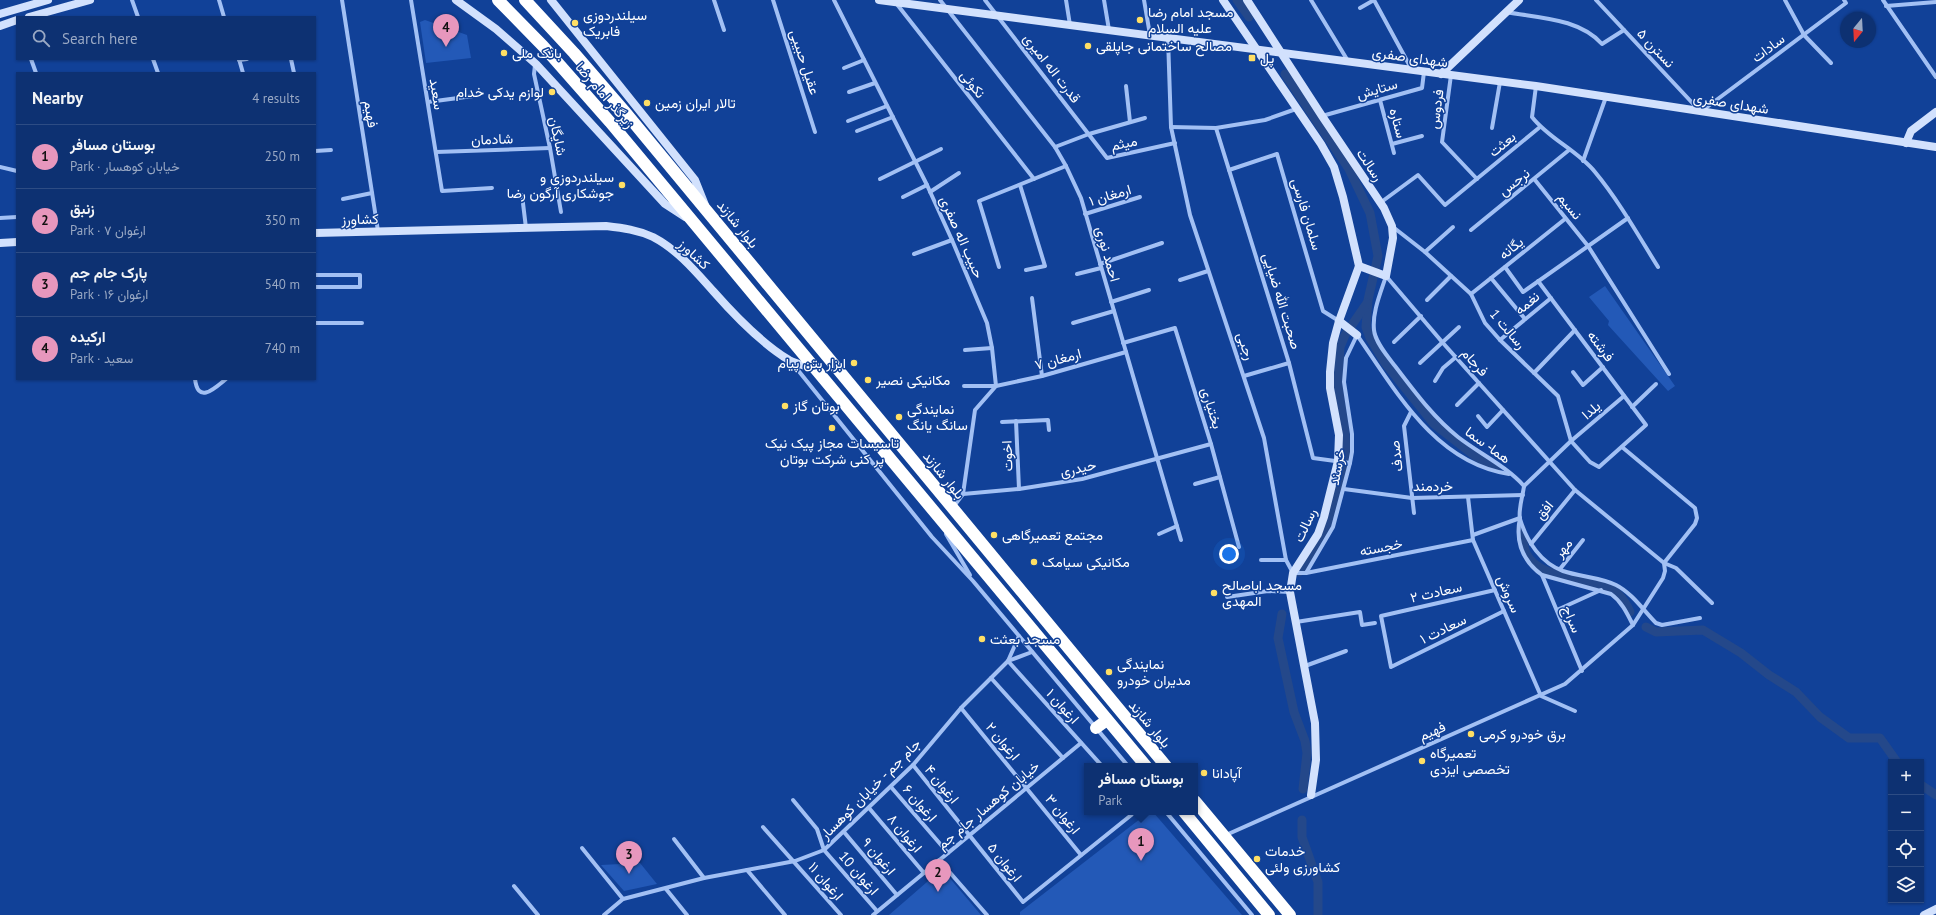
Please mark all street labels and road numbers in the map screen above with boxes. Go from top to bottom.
street label: نسترن ۵ [1633,25,1679,71]
street label: عقیل حبیبی [786,27,824,97]
street label: قدرت اله امیری [1019,30,1085,106]
street label: سادات [1748,30,1788,66]
street label: شهدای صفری [1371,43,1449,71]
street label: زیرگذر امام رضا [571,58,639,132]
street label: نکوئی [956,66,990,102]
street label: ستایش [1354,75,1400,103]
street label: سعید [426,77,448,111]
street label: فردوس [1424,88,1448,130]
street label: شهدای صفری [1692,88,1770,118]
street label: فهیم [360,99,382,129]
street label: ستاره [1385,106,1411,140]
street label: شایگان [545,115,571,157]
street label: بعثت [1485,127,1519,161]
street label: شادمان [471,129,513,149]
street label: میثم [1109,131,1139,155]
street label: رسالت [1353,145,1387,185]
street label: نرجس [1495,164,1533,200]
street label: سلمان فارسی [1288,176,1326,252]
street label: ارمغان ۱ [1087,180,1133,210]
street label: نسیم [1554,189,1586,223]
street label: حبیب اله صفری [936,193,988,281]
street label: بلوار شازند [713,196,763,252]
street label: کشاورز [340,210,379,228]
street label: احمد نوری [1092,224,1124,284]
street label: یگانه [1495,233,1527,263]
street label: کشاورز [673,234,714,273]
street label: صحبت الله ضیایی [1259,251,1305,352]
street label: نغمه [1511,287,1543,319]
street label: رسالت 1 [1486,305,1530,353]
street label: فرشته [1583,327,1619,365]
street label: رجبی [1233,330,1259,363]
street label: ارمغان ۷ [1033,344,1083,374]
street label: فرجام [1458,344,1492,380]
street label: بختیاری [1197,385,1227,431]
street label: یلدا [1578,397,1604,423]
street label: هما- سما [1462,422,1514,468]
street label: صدف [1385,439,1407,473]
street label: اخوت [997,440,1017,472]
street label: بلوار شازند [919,447,969,503]
street label: خرسند [1325,447,1349,487]
street label: حیدری [1058,455,1098,481]
street label: خردمند [1413,477,1453,495]
street label: افق [1531,497,1557,523]
street label: رسالت [1289,505,1321,545]
street label: خجسته [1358,534,1404,560]
street label: مهر [1549,535,1576,562]
street label: سروش [1493,573,1525,615]
street label: سعادت ۲ [1408,577,1464,607]
street label: سراج [1556,603,1586,636]
street label: سعادت ۱ [1417,610,1469,648]
street label: ارغوان ۱ [1043,685,1083,727]
street label: بلوار شازند [1125,697,1175,751]
street label: فهیم [1416,717,1448,745]
street label: ارغوان ۲ [982,718,1024,764]
street label: جام جم - خیابان کوهسار [815,735,924,844]
street label: خیابان کوهسار جام جم [933,757,1043,853]
street label: ارغوان ۴ [921,761,963,807]
street label: ارغوان ۶ [899,781,941,825]
street label: ارغوان ۳ [1041,790,1085,838]
street label: ارغوان ۸ [884,810,926,856]
street label: ارغوان ۹ [858,833,900,879]
street label: ارغوان ۵ [984,839,1026,885]
street label: ارغوان 10 [835,847,883,899]
street label: ارغوان ۱۱ [804,858,848,904]

